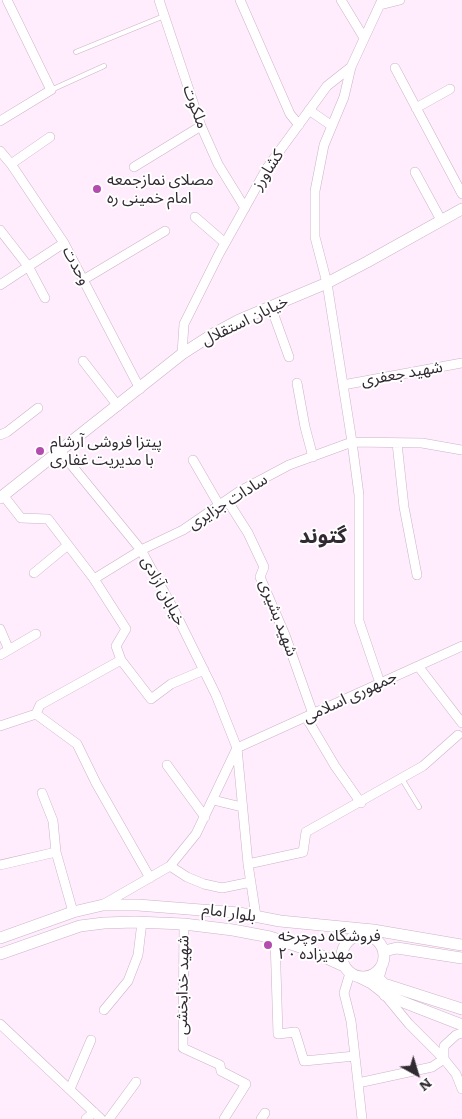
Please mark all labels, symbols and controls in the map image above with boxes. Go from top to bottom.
street label: ملکوت [178,83,212,131]
street label: کشاورز [248,146,288,194]
place label: مصلای نمازجمعه امام خمینی ره [107,170,214,208]
marker: مصلای نمازجمعه امام خمینی ره [91,183,103,195]
street label: وحدت [58,243,94,289]
street label: خیابان استقلال [198,292,292,350]
street label: شهید جعفری [360,357,444,391]
place label: پیتزا فروشی آرشام با مدیریت غفاری [50,432,162,470]
marker: پیتزا فروشی آرشام با مدیریت غفاری [34,445,46,457]
street label: سادات جزایری [185,470,271,534]
district label: گتوند [299,524,347,550]
street label: خیابان آزادی [137,553,189,629]
street label: شهید بشیری [255,577,301,659]
street label: جمهوری اسلامی [300,667,400,727]
street label: بلوار امام [201,900,257,926]
place label: فروشگاه دوچرخه ۲۰ مهدیزاده [278,926,381,964]
street label: شهید خدابخشی [173,935,193,1035]
marker: فروشگاه دوچرخه ۲۰ مهدیزاده [262,939,274,951]
north arrow [392,1049,442,1099]
text: N [416,1074,437,1097]

